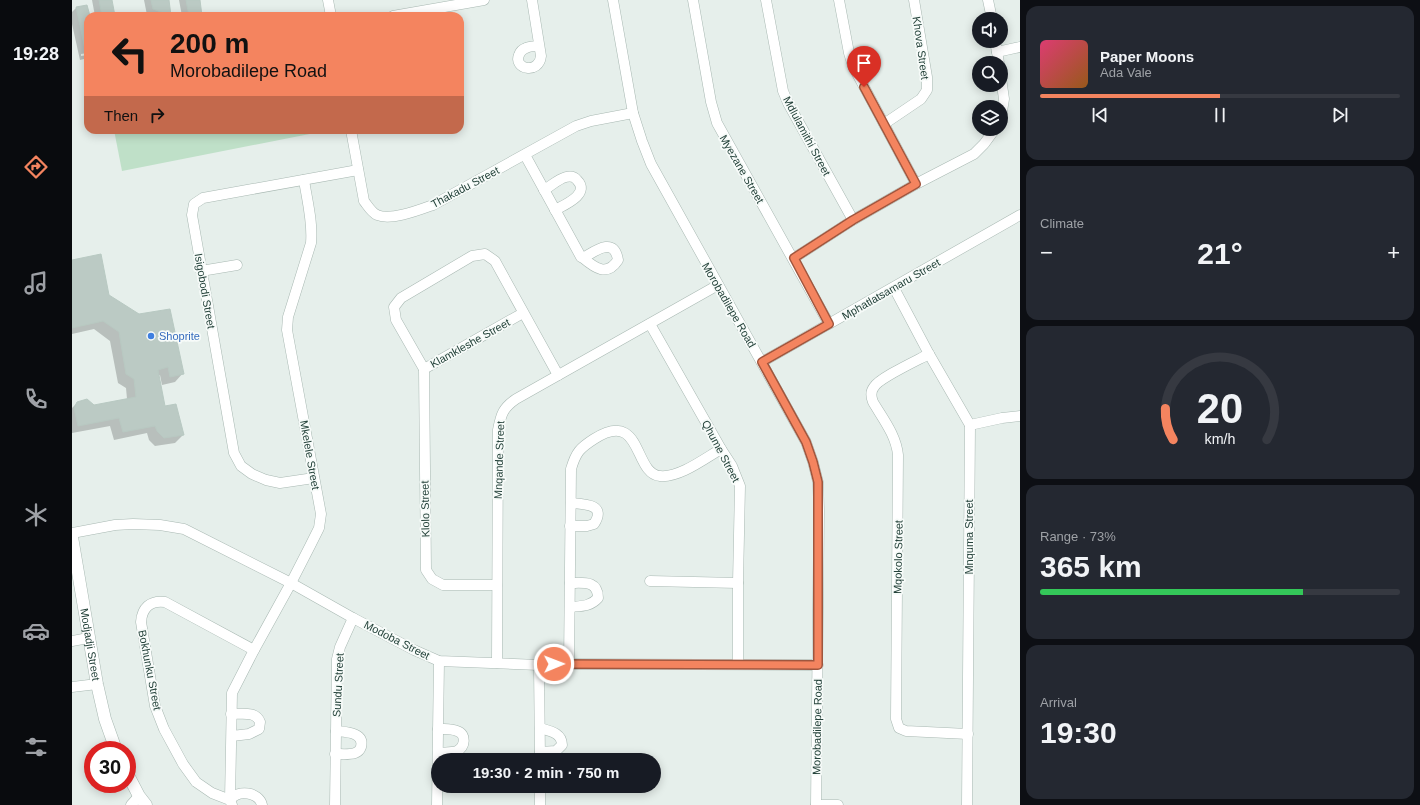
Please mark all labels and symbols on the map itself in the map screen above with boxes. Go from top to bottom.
street label: Khova Street [911,16,931,80]
pin [847,46,881,87]
street label: Mdlulamithi Street [781,94,833,178]
street label: Myezane Street [718,133,766,205]
street label: Thakadu Street [429,164,501,210]
street label: Isigobodi Street [192,252,218,330]
street label: Mphatlatsamaru Street [840,256,942,322]
street label: Morobadilepe Road [700,260,758,350]
street label: Klamkleshe Street [428,316,512,370]
place label: Shoprite [159,330,200,342]
marker: Shoprite [146,331,156,341]
street label: Qhume Street [700,418,742,484]
street label: Mkelele Street [298,419,322,491]
street label: Mnqande Street [492,421,506,499]
street label: Klolo Street [419,480,431,538]
street label: Mnquma Street [963,499,975,575]
street label: Mqokolo Street [891,520,905,594]
street label: Modjadji Street [78,607,102,682]
street label: Modoba Street [362,618,432,662]
street label: Bokhunku Street [136,629,164,711]
position arrow [533,643,575,685]
street label: Sundu Street [330,653,346,717]
street label: Morobadilepe Road [810,679,824,775]
speed limit sign: 30 [84,741,136,793]

